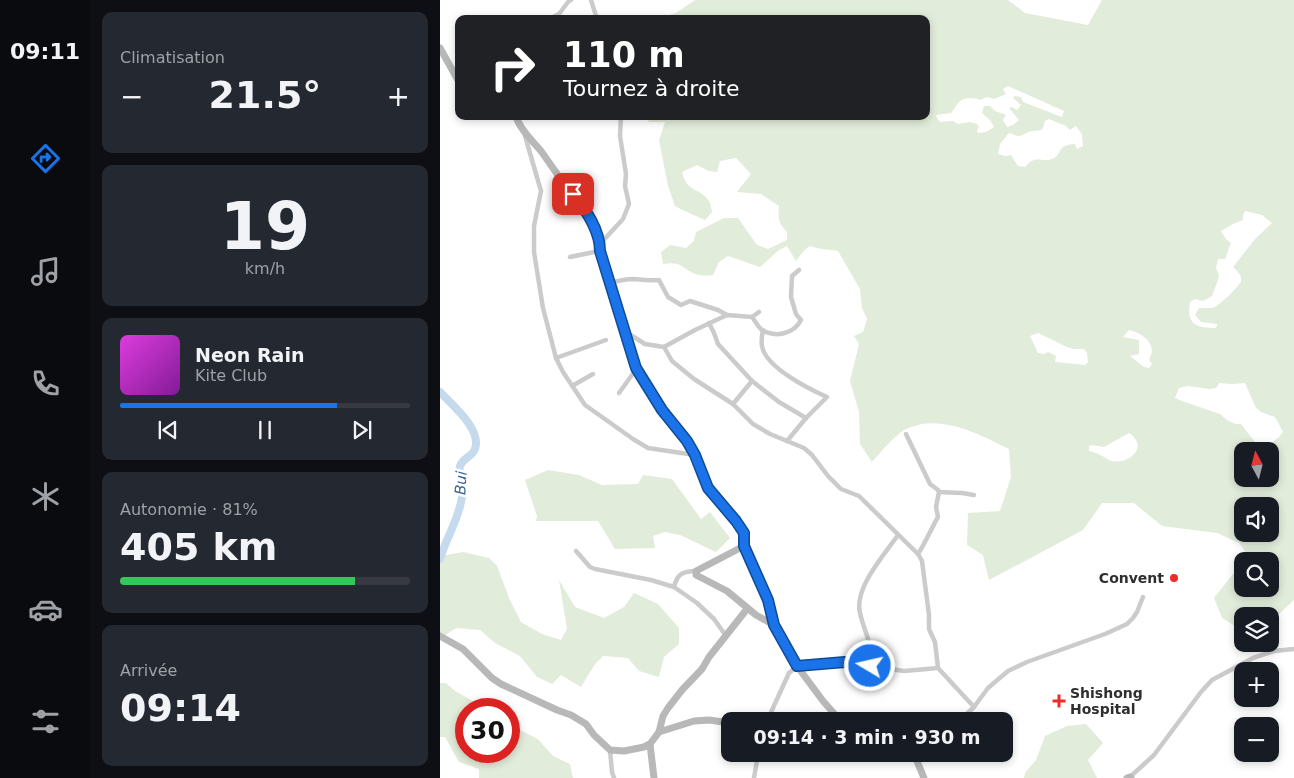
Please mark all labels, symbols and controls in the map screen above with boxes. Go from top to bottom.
icon: right [480,35,545,100]
text: 110 m [563,35,685,75]
text: 09:11 [10,39,80,64]
text: Climatisation [120,48,225,67]
text: 21.5° [209,73,321,117]
text: Tournez à droite [563,76,740,101]
text: − [120,80,143,113]
text: + [387,80,410,113]
icon: directions [28,141,63,176]
pin [552,173,594,215]
icon: arrive [559,180,587,208]
text: 19 [220,189,310,264]
icon: music [28,254,63,289]
text: km/h [245,259,285,278]
text: Neon Rain [195,344,304,366]
icon: phone [28,366,63,401]
text: Kite Club [195,366,267,385]
icon: previous [154,416,182,444]
icon: pause [251,416,279,444]
icon: next [348,416,376,444]
north arrow [1234,442,1279,488]
map controls [1234,442,1279,762]
water label: Bui [451,470,471,496]
icon: climate [28,479,63,514]
button: sound [1234,497,1279,542]
text: Autonomie · 81% [120,500,258,519]
text: 405 km [120,525,277,569]
button: search [1234,552,1279,597]
place label: Convent [1099,570,1164,586]
marker: Convent [1168,572,1180,584]
icon: car [28,592,63,627]
button: layers [1234,607,1279,652]
position arrow [843,639,895,691]
text: Arrivée [120,661,177,680]
button: + [1234,662,1279,707]
place label: Shishong Hospital [1070,685,1143,717]
text: 09:14 [120,686,241,730]
marker: Shishong Hospital [1052,694,1066,708]
speed limit sign: 30 [455,698,520,763]
icon: filters [28,704,63,739]
button: − [1234,717,1279,762]
text: 09:14 · 3 min · 930 m [753,726,981,748]

